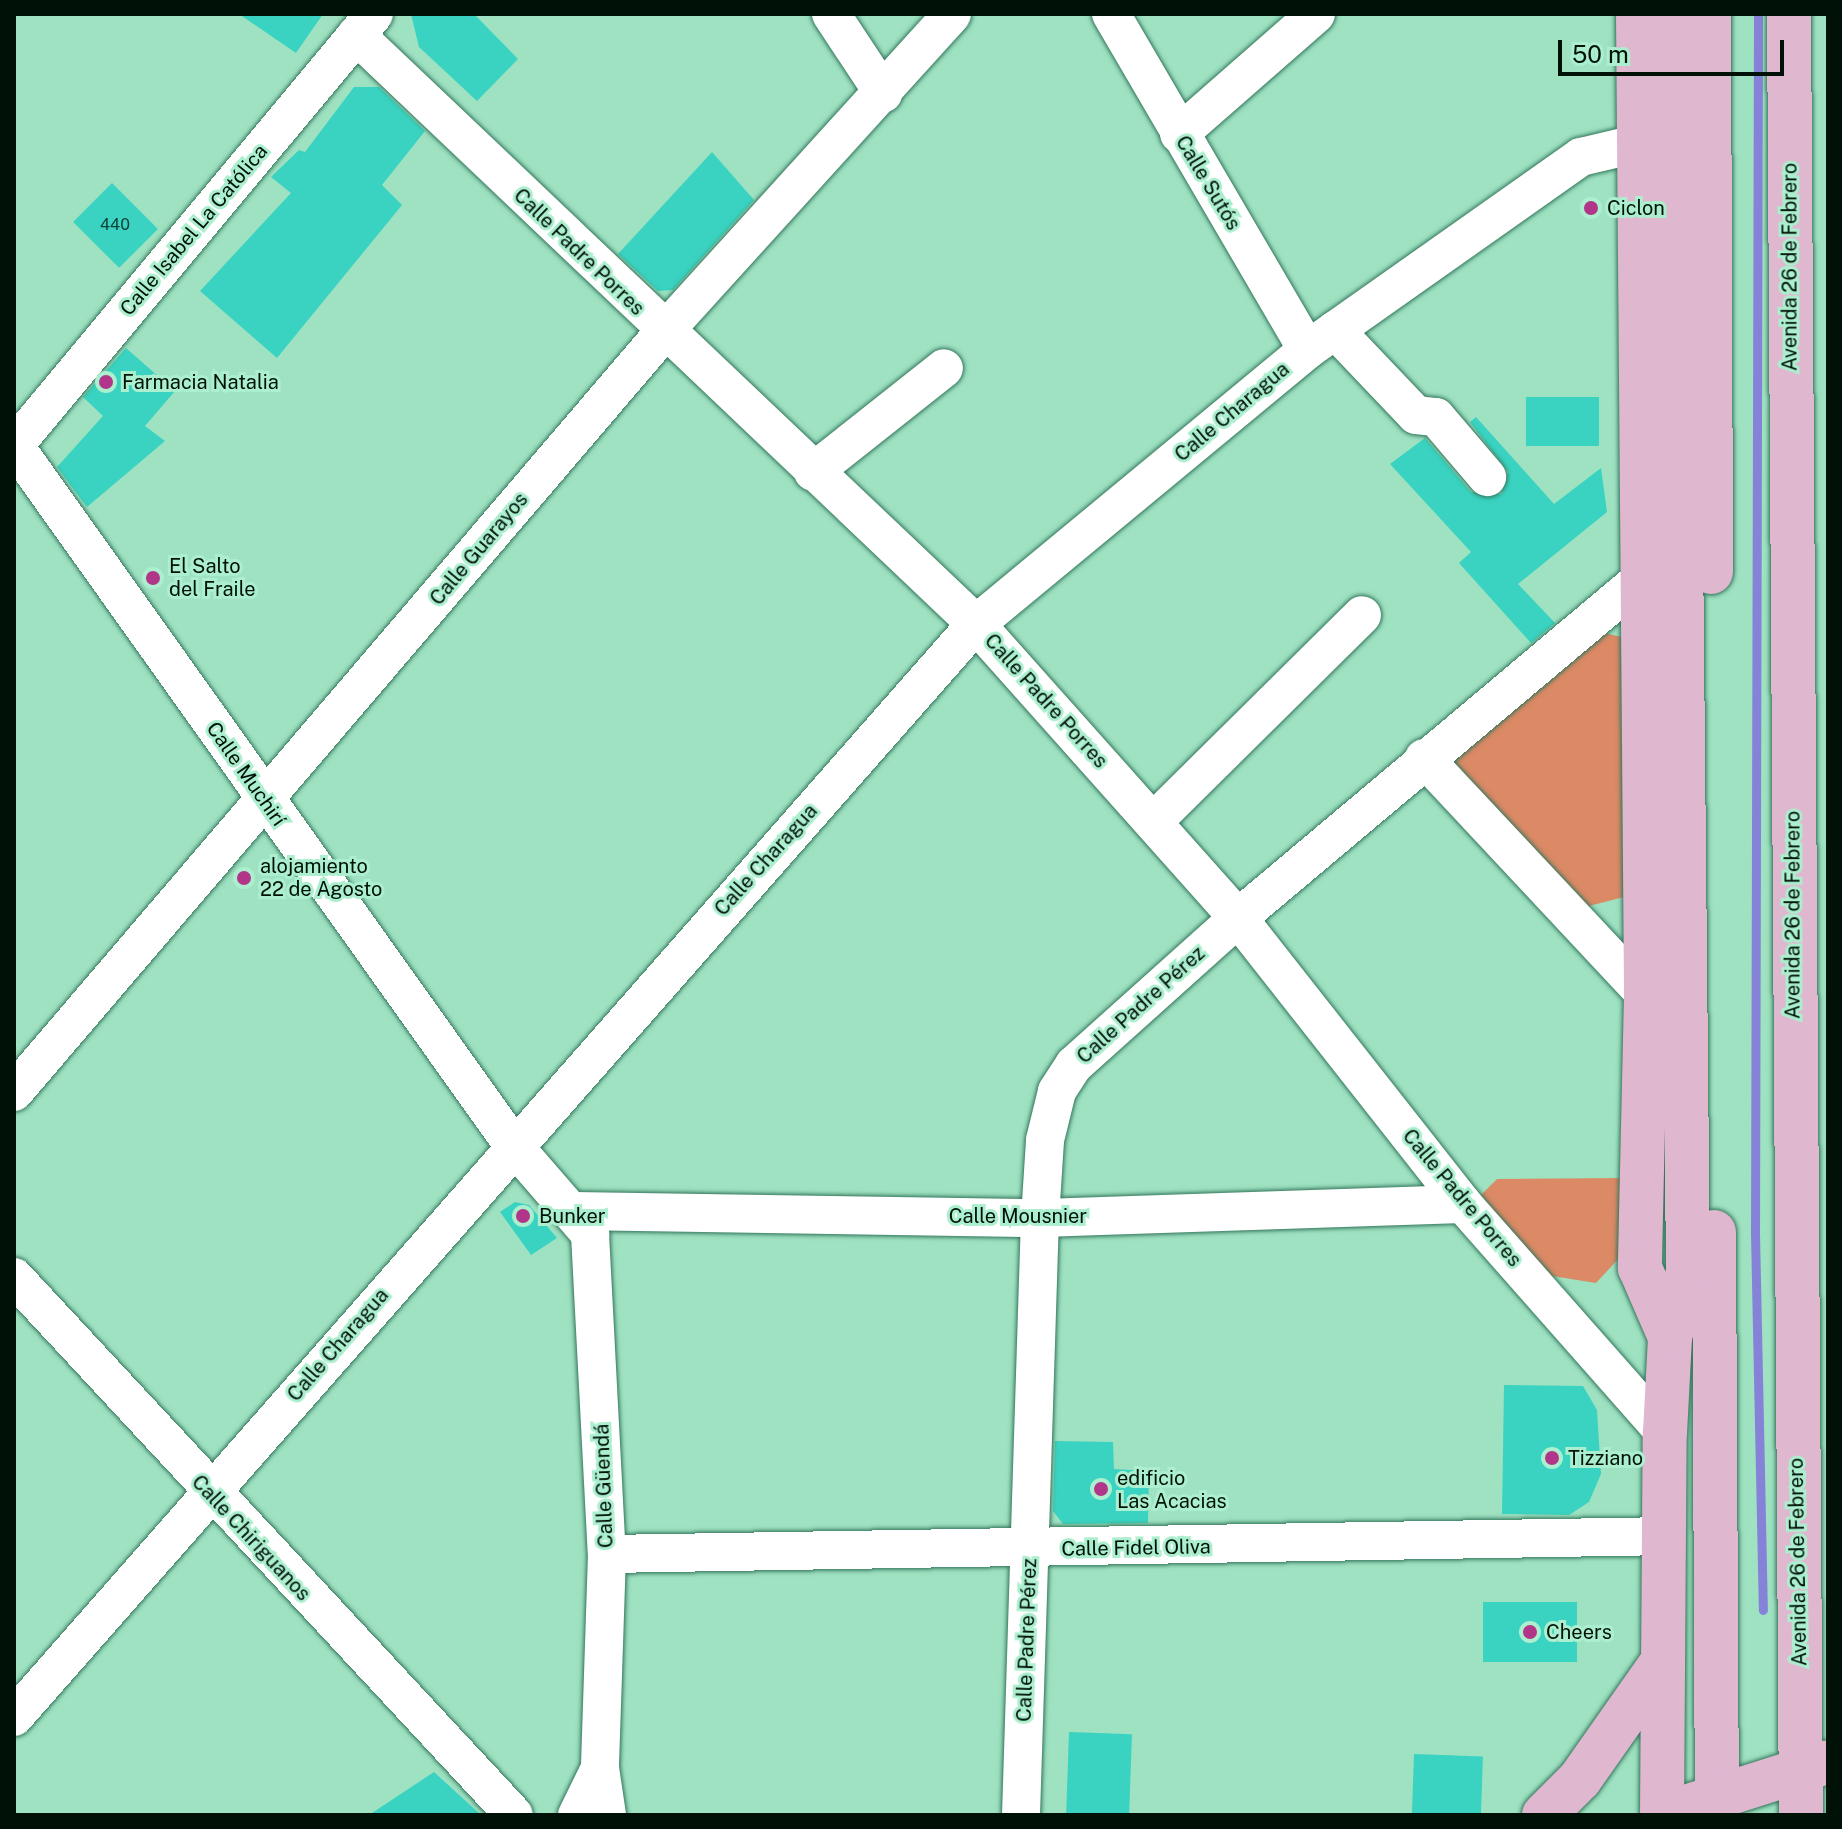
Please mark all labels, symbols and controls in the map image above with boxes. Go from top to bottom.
scale bar [1562,24,1788,74]
text: 50 m [1572,40,1629,68]
street label: Calle Sutós [1170,131,1246,235]
street label: Calle Isabel La Católica [115,139,273,321]
street label: Avenida 26 de Febrero [1778,163,1802,371]
street label: Calle Padre Porres [509,183,649,321]
place label: Ciclon [1607,196,1665,220]
marker: Ciclon [1582,199,1600,217]
house number: 440 [100,215,130,235]
street label: Calle Charagua [1170,357,1294,467]
place label: Farmacia Natalia [122,370,279,394]
marker: Farmacia Natalia [97,373,115,391]
street label: Calle Guarayos [425,488,533,610]
place label: El Salto del Fraile [169,554,256,601]
marker: El Salto del Fraile [144,569,162,587]
street label: Calle Padre Porres [979,629,1113,773]
street label: Calle Muchirí [201,717,291,831]
street label: Calle Charagua [710,799,822,921]
street label: Avenida 26 de Febrero [1781,811,1805,1019]
place label: alojamiento 22 de Agosto [260,854,383,901]
marker: alojamiento 22 de Agosto [235,869,253,887]
street label: Calle Padre Pérez [1072,941,1210,1069]
street label: Calle Padre Porres [1397,1124,1527,1272]
place label: Bunker [539,1204,606,1228]
street label: Calle Mousnier [949,1204,1087,1228]
marker: Bunker [514,1207,532,1225]
street label: Calle Charagua [282,1284,394,1406]
street label: Calle Güendá [590,1423,618,1549]
place label: Tizziano [1568,1446,1643,1470]
marker: Tizziano [1543,1449,1561,1467]
street label: Avenida 26 de Febrero [1784,1457,1812,1667]
place label: edificio Las Acacias [1117,1466,1227,1513]
street label: Calle Chiriguanos [187,1470,315,1606]
marker: edificio Las Acacias [1092,1480,1110,1498]
street label: Calle Fidel Oliva [1061,1535,1211,1561]
street label: Calle Padre Pérez [1012,1558,1042,1722]
place label: Cheers [1546,1620,1612,1644]
marker: Cheers [1521,1623,1539,1641]

